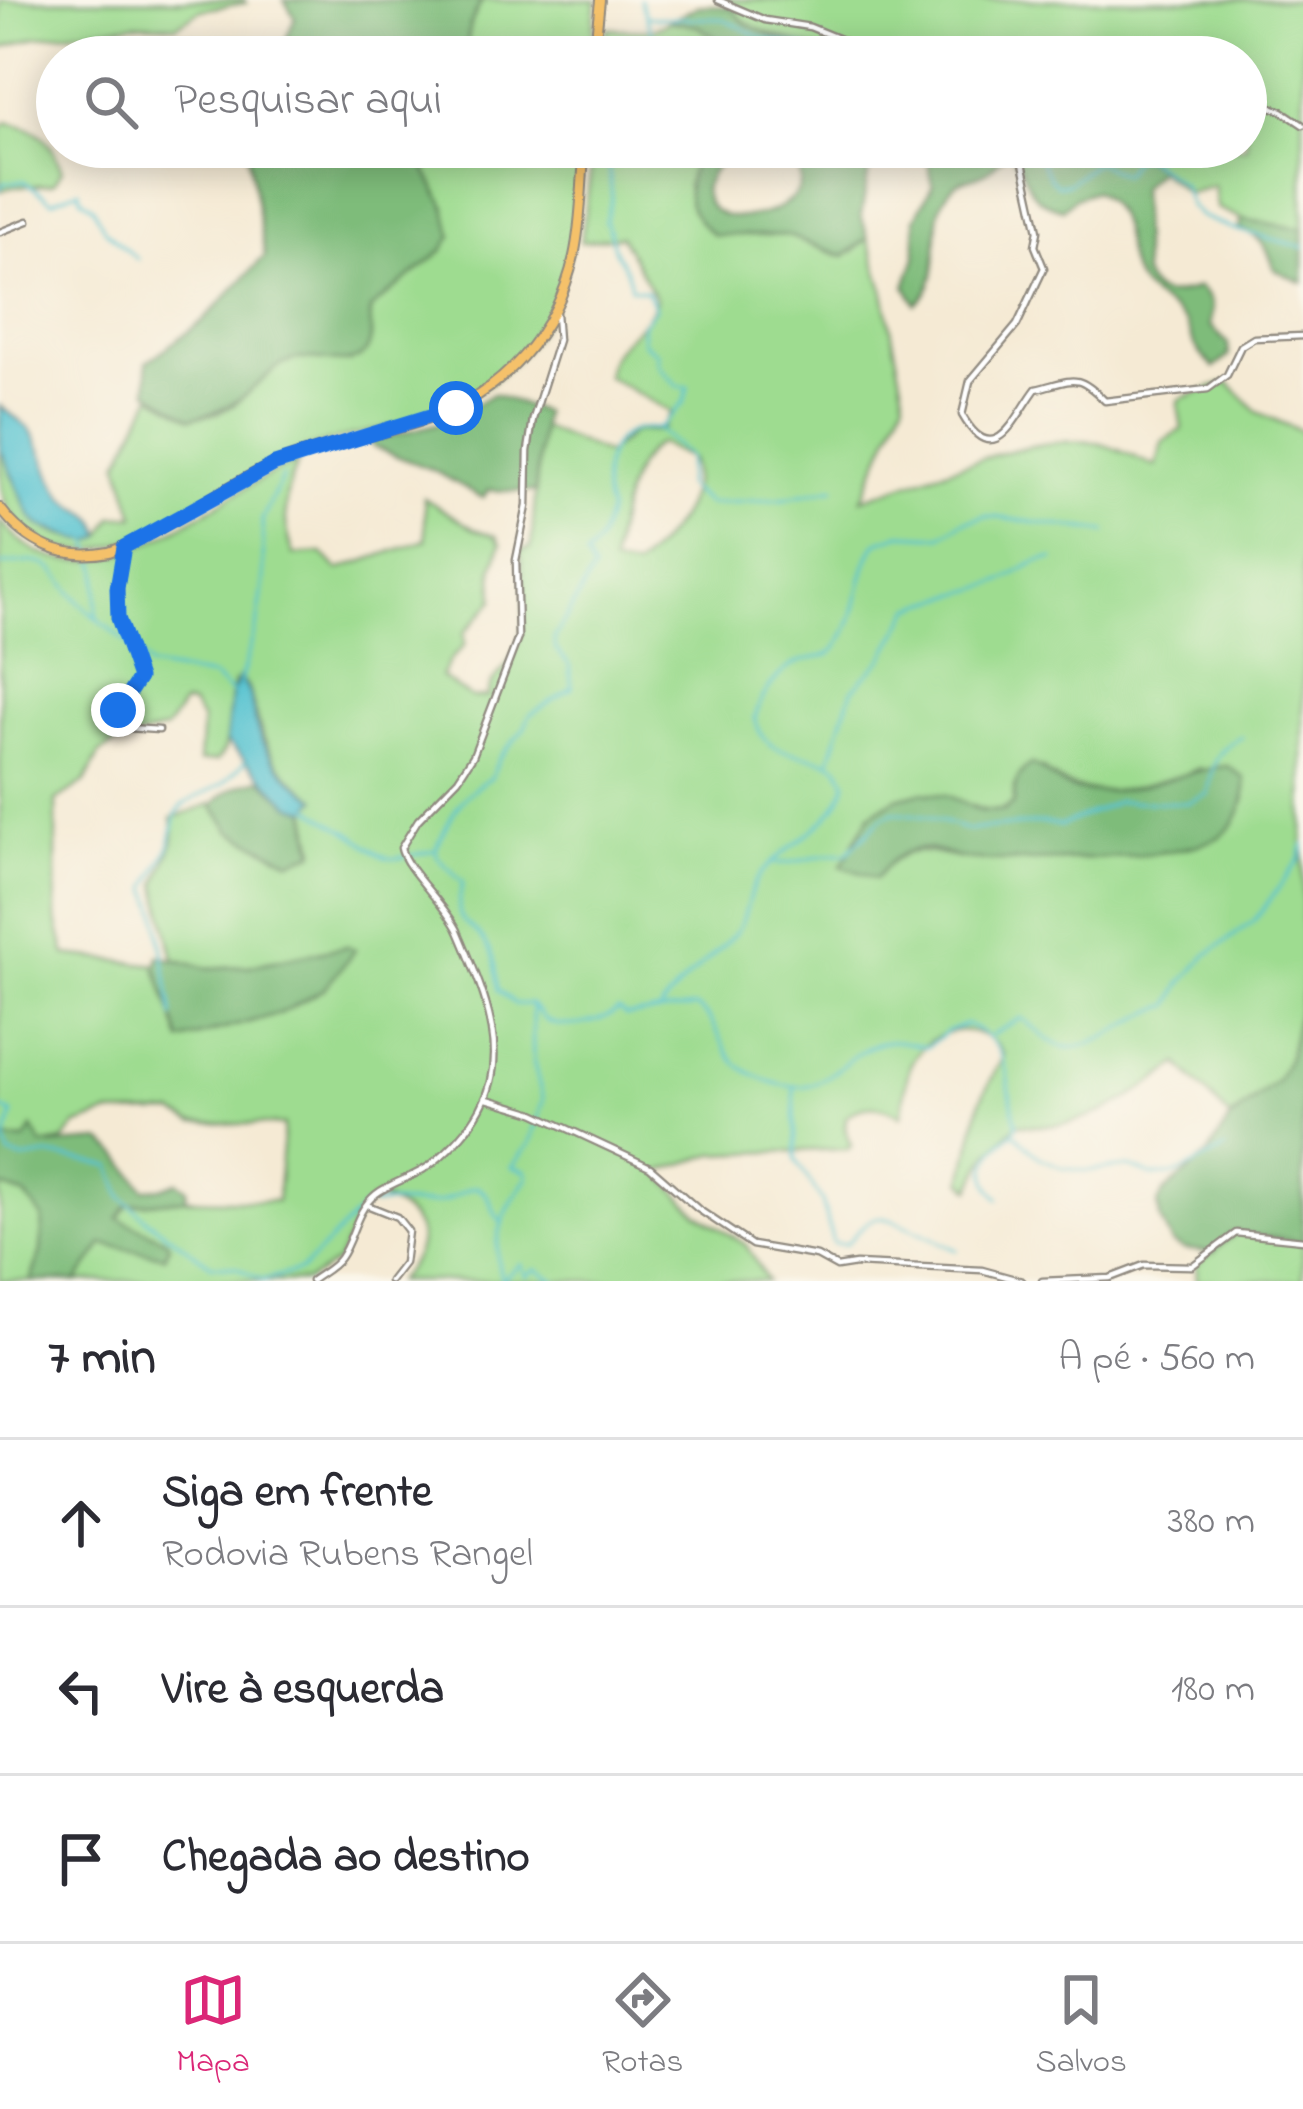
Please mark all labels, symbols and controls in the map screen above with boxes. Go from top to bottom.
search box [36,36,1267,168]
icon: search [78,69,144,135]
text: Pesquisar aqui [174,69,442,135]
route start [429,381,483,435]
route end [91,683,145,737]
text: 7 min [48,1322,156,1397]
text: A pé · 560 m [1058,1331,1255,1388]
text: Siga em frente [162,1461,432,1527]
icon: ahead [48,1490,114,1556]
text: 380 m [1167,1494,1255,1551]
text: Rodovia Rubens Rangel [162,1527,533,1584]
icon: left [48,1658,114,1724]
text: Vire à esquerda [162,1658,444,1724]
text: 180 m [1171,1662,1255,1719]
icon: arrive [48,1826,114,1892]
text: Chegada ao destino [162,1826,530,1892]
tab: Mapa [176,1967,250,2087]
tab: Rotas [602,1967,683,2087]
tab: Salvos [1036,1967,1127,2087]

